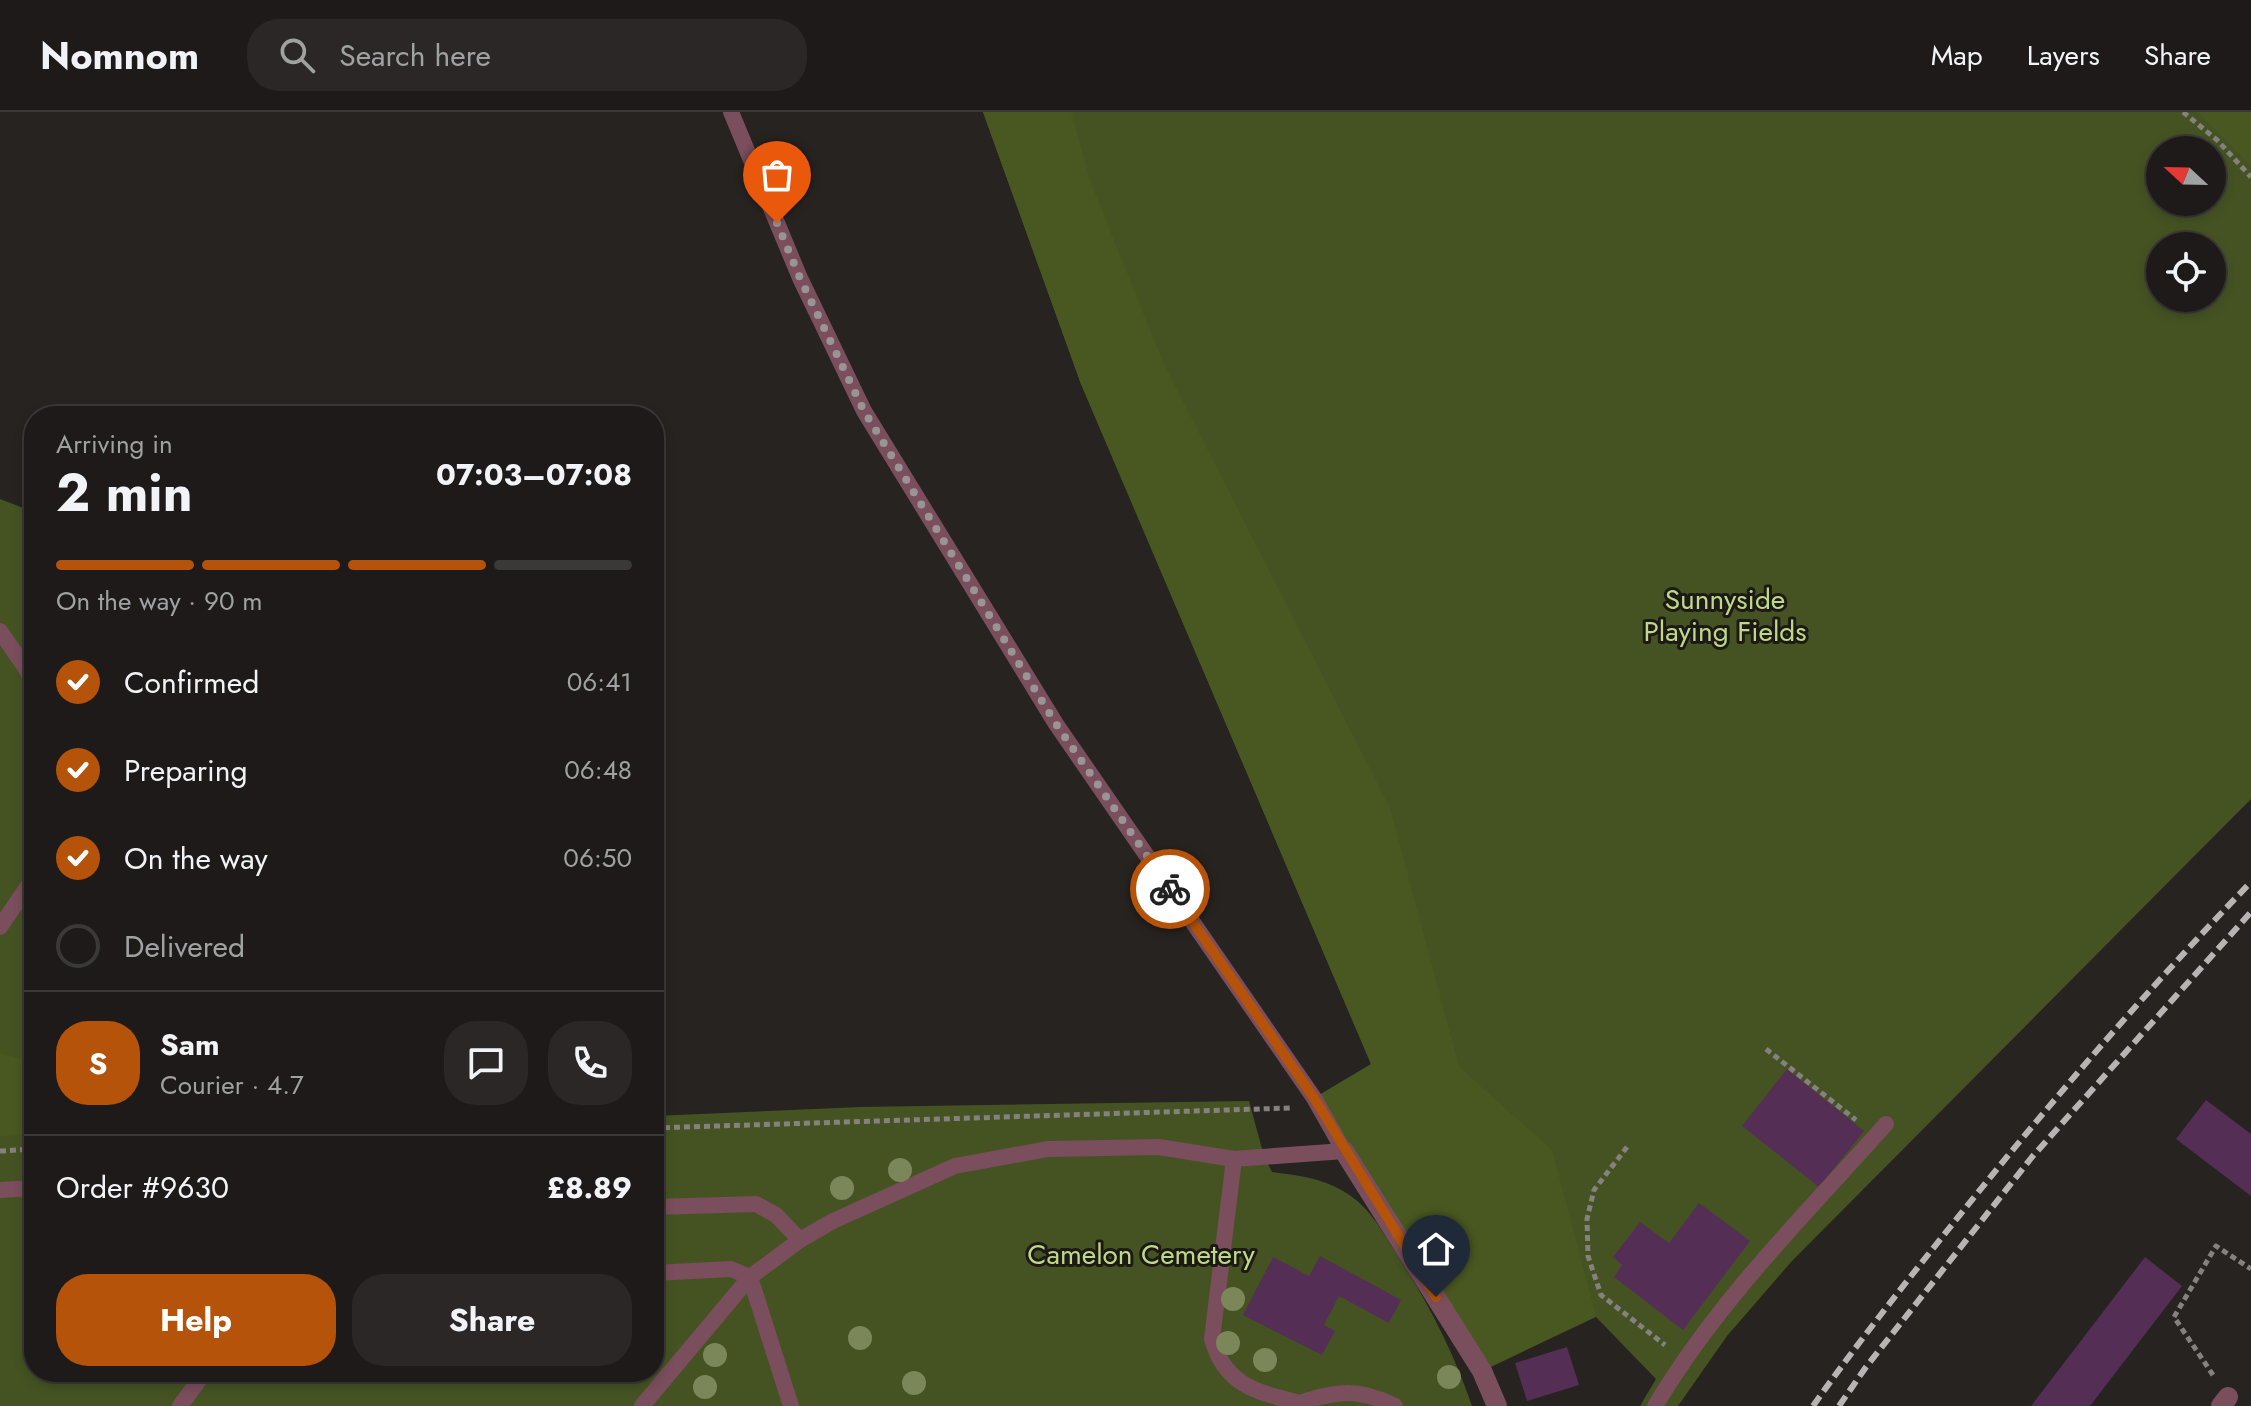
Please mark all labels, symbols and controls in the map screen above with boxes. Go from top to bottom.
search box [247,19,807,91]
text: Nomnom [40,28,199,83]
icon: search [275,33,319,77]
text: Search here [339,34,491,77]
text: Map [1931,35,1983,76]
text: Layers [2027,35,2100,76]
text: Share [2144,35,2211,76]
north arrow [2146,136,2226,216]
map controls [2146,136,2226,312]
pin [743,141,811,223]
icon: bag [755,153,799,197]
button: locate [2146,232,2226,312]
text: Arriving in [56,425,173,463]
text: 07:03–07:08 [436,453,632,496]
text: 2 min [56,455,193,531]
park label: Sunnyside Playing Fields [1643,579,1807,652]
text: On the way · 90 m [56,582,263,620]
icon: check [56,660,100,704]
text: Confirmed [124,661,259,704]
text: 06:41 [567,663,632,701]
icon: check [56,748,100,792]
text: Preparing [124,749,248,792]
text: 06:48 [564,751,632,789]
icon: check [56,836,100,880]
text: On the way [124,837,268,880]
text: 06:50 [563,839,632,877]
courier [1130,849,1210,929]
icon: bike [1148,867,1192,911]
text: Delivered [124,925,245,968]
button: chat [444,1021,528,1105]
button: phone [548,1021,632,1105]
text: Sam [160,1023,220,1066]
text: S [89,1042,107,1085]
text: Courier · 4.7 [160,1066,304,1104]
text: Order #9630 [56,1166,229,1209]
text: £8.89 [547,1166,632,1209]
pin [1402,1215,1470,1297]
icon: home [1414,1227,1458,1271]
park label: Camelon Cemetery [1027,1234,1255,1275]
button: Help [56,1274,336,1366]
button: Share [352,1274,632,1366]

